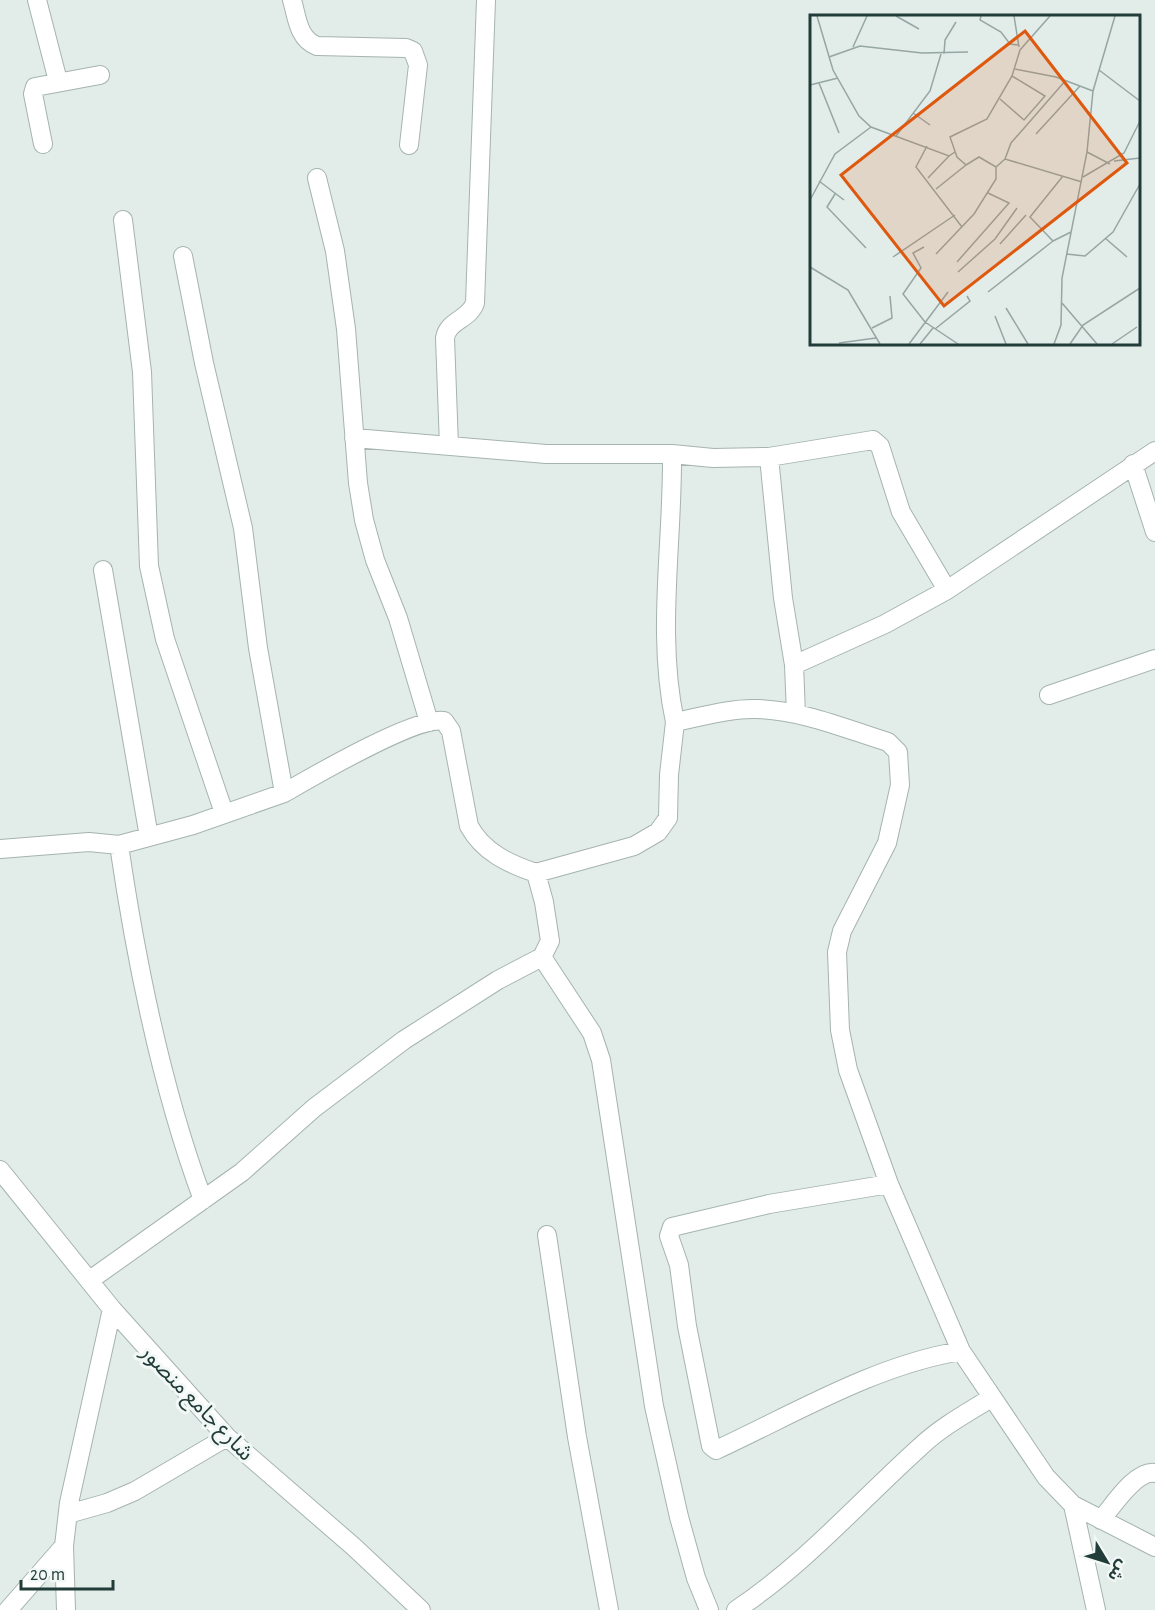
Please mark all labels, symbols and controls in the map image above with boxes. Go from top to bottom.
inset map [810,15,1140,345]
street label: شارع جامع منصور [133,1340,258,1468]
north arrow [1077,1532,1137,1592]
scale bar [21,1553,112,1591]
text: ش [1104,1556,1131,1584]
text: 20 m [30,1566,65,1584]

